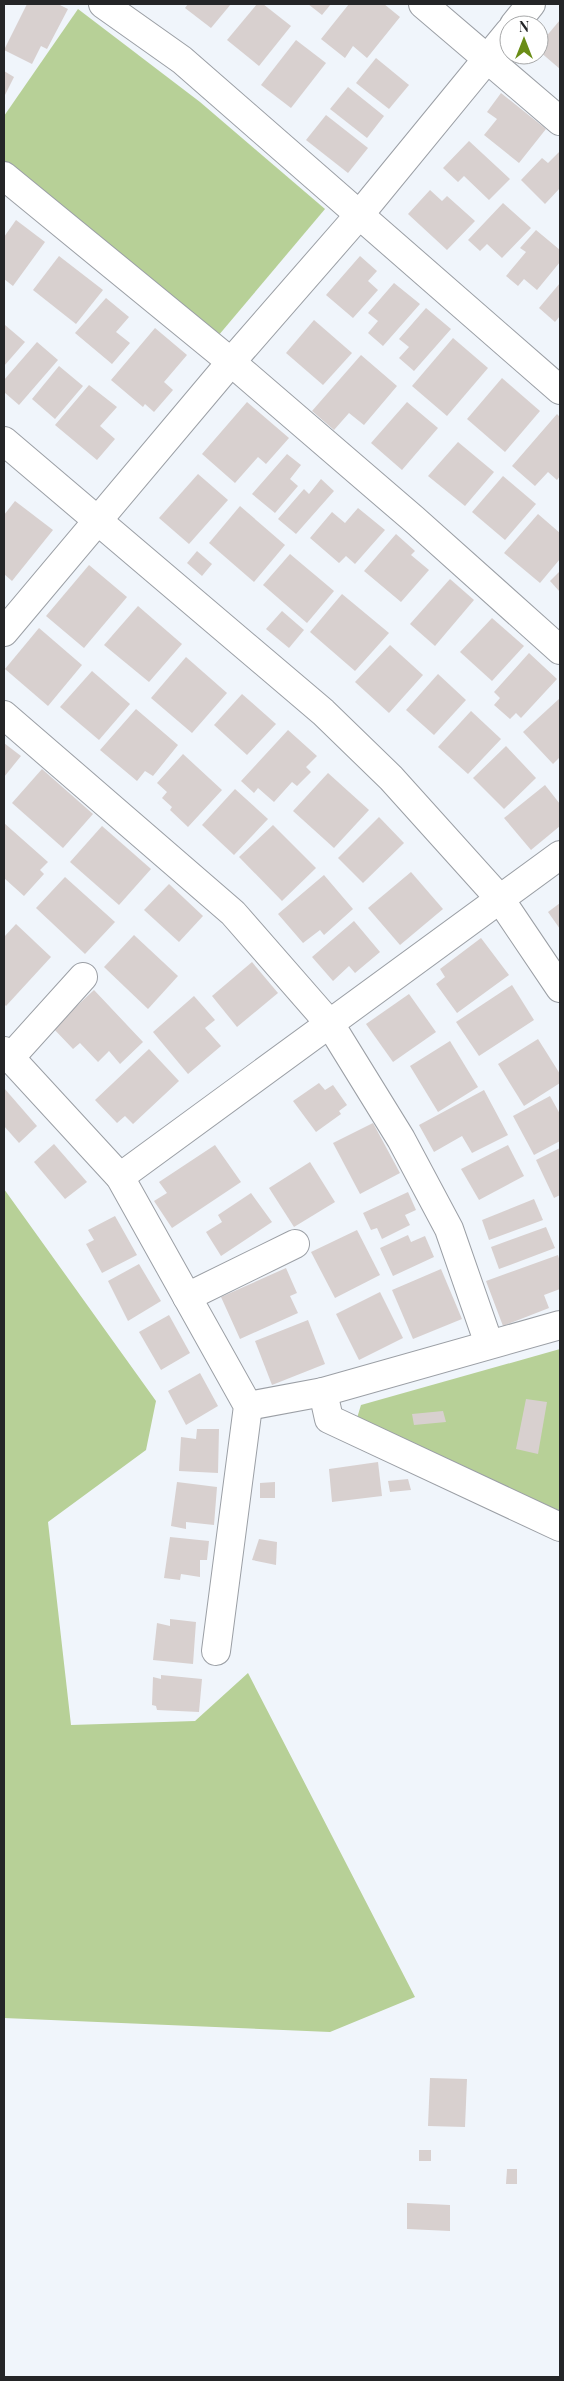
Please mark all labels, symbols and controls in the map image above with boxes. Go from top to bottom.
north arrow [499,15,549,65]
text: N [519,17,529,36]

